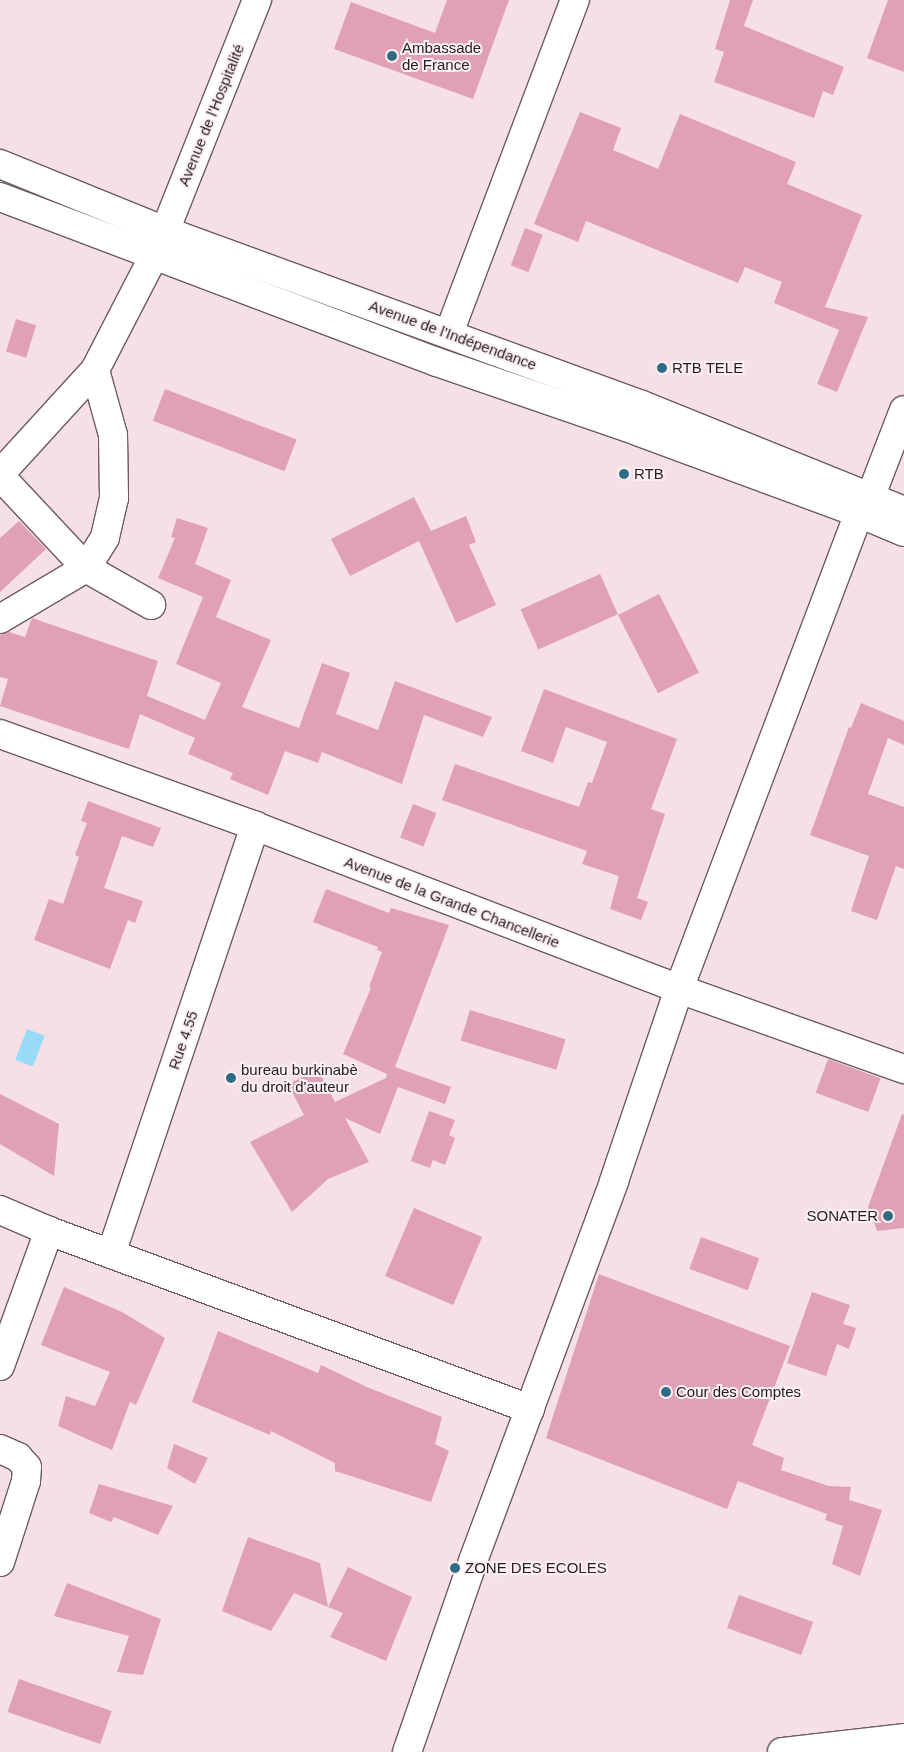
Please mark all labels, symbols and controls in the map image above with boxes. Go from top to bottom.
place label: Ambassade de France [402,38,481,73]
street label: Avenue de l'Hospitalité [174,41,248,189]
marker: Ambassade de France [386,50,398,62]
street label: Avenue de l'Indépendance [367,296,539,374]
place label: RTB TELE [672,359,743,377]
marker: RTB TELE [656,362,668,374]
place label: RTB [634,465,664,483]
marker: RTB [618,468,630,480]
street label: Avenue de la Grande Chancellerie [342,853,562,951]
street label: Rue 4.55 [165,1008,201,1072]
place label: bureau burkinabè du droit d'auteur [241,1060,358,1095]
marker: bureau burkinabè du droit d'auteur [225,1072,237,1084]
place label: SONATER [807,1207,878,1225]
marker: SONATER [882,1210,894,1222]
place label: Cour des Comptes [676,1383,801,1401]
marker: Cour des Comptes [660,1386,672,1398]
place label: ZONE DES ECOLES [465,1559,607,1577]
marker: ZONE DES ECOLES [449,1562,461,1574]

